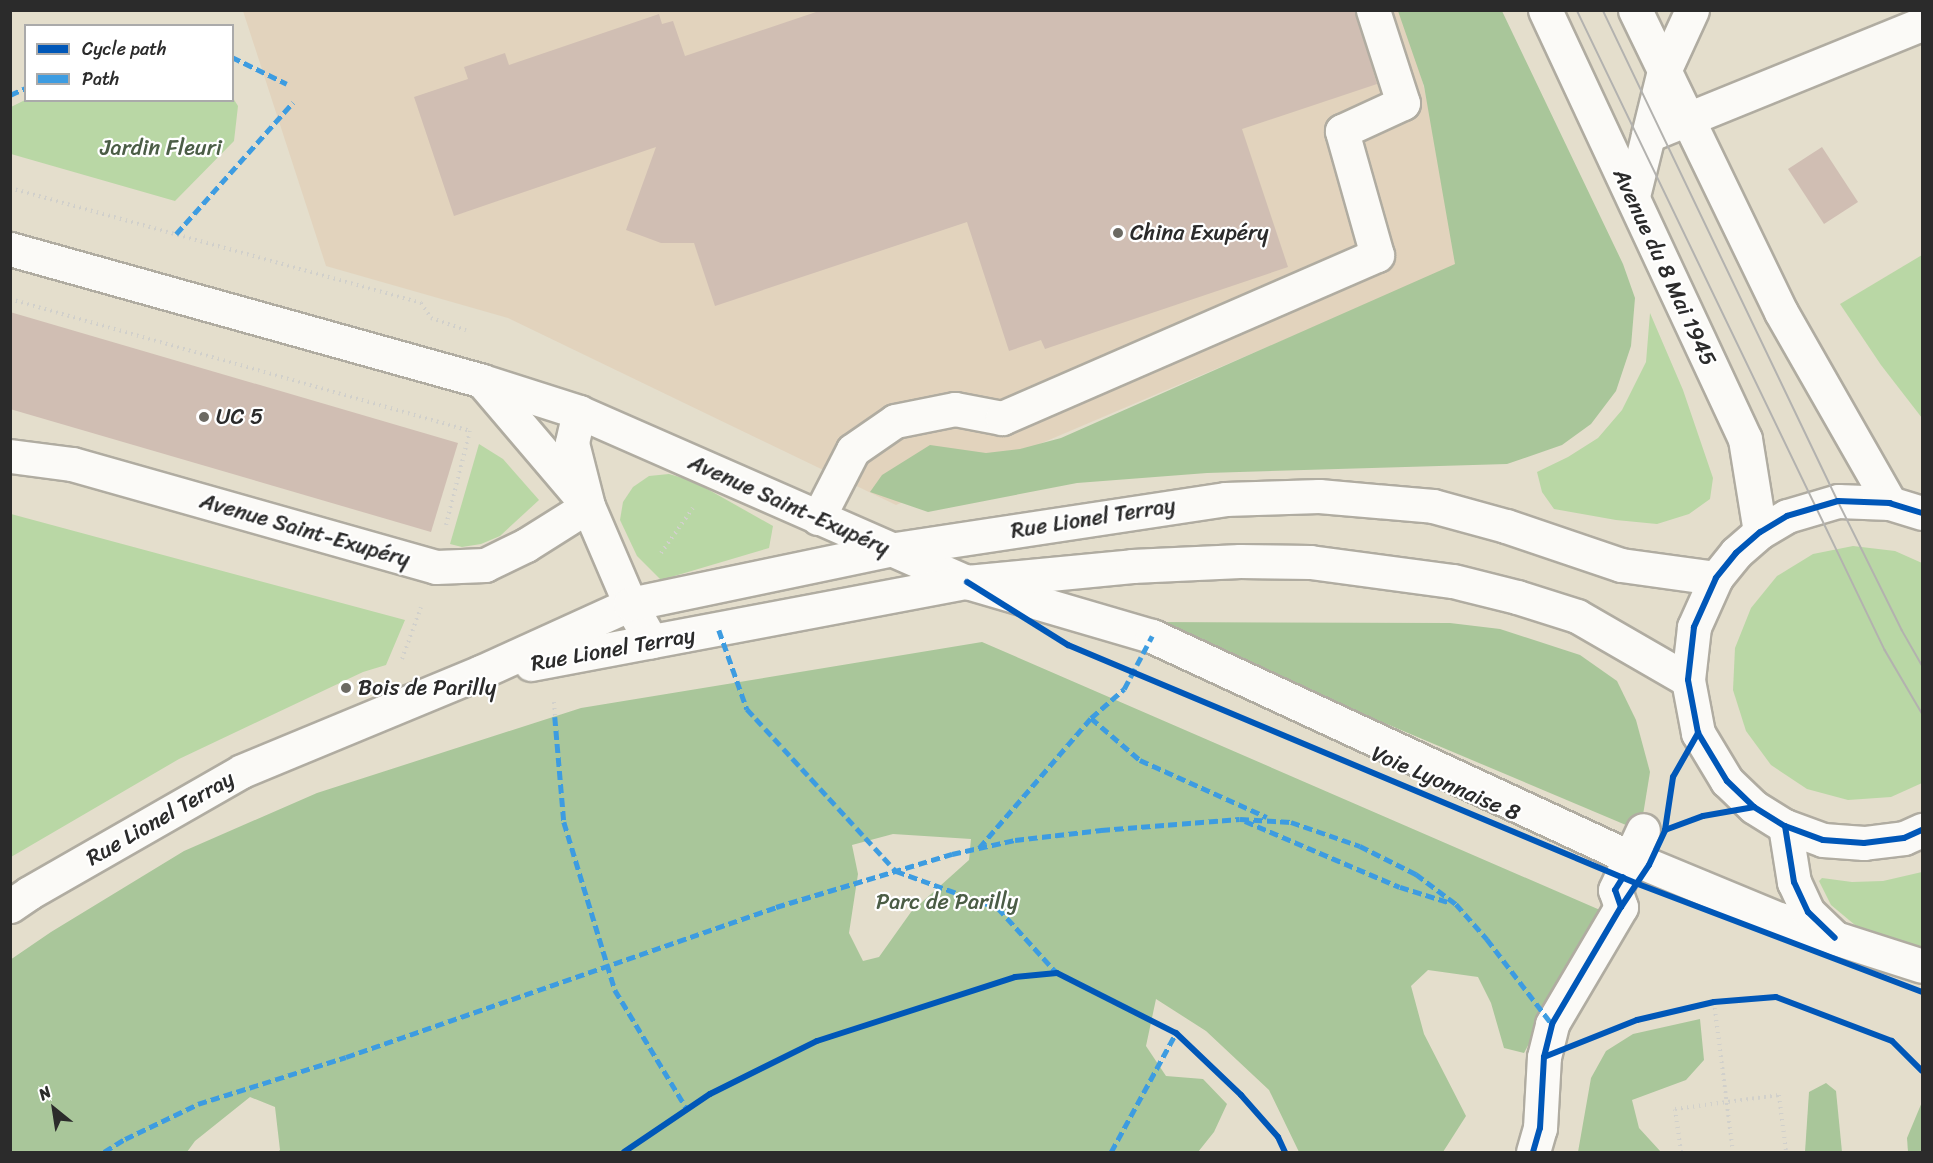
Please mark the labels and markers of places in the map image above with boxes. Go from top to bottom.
place label: China Exupéry [1130,220,1269,246]
marker: China Exupéry [1111,226,1125,240]
place label: UC 5 [216,404,263,430]
marker: UC 5 [197,410,211,424]
place label: Bois de Parilly [358,675,497,701]
marker: Bois de Parilly [339,681,353,695]

